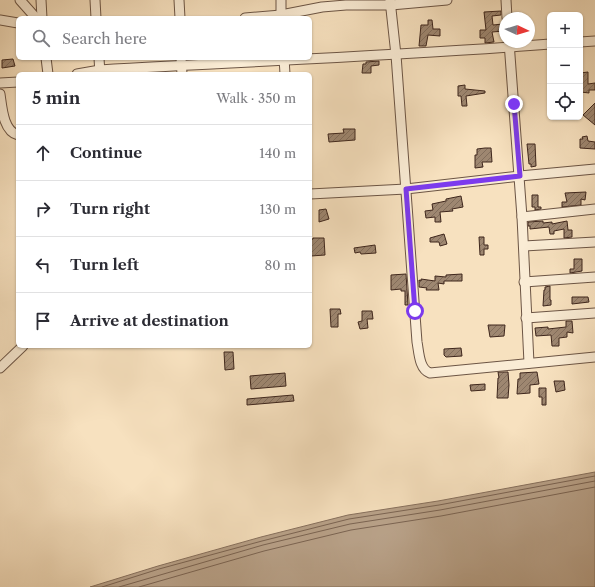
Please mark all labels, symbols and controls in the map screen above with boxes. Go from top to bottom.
north arrow [499,12,535,48]
map controls [547,12,583,120]
button: + [547,12,583,48]
search box [16,16,312,60]
icon: search [30,27,52,49]
text: Search here [62,29,147,48]
button: − [547,48,583,84]
button: locate [547,84,583,120]
text: 5 min [32,88,80,108]
text: Walk · 350 m [216,90,296,106]
route end [505,95,523,113]
icon: ahead [32,142,54,164]
text: Continue [70,143,142,162]
text: 140 m [259,145,296,161]
icon: right [32,198,54,220]
text: Turn right [70,199,150,218]
text: 130 m [260,201,296,217]
icon: left [32,254,54,276]
text: Turn left [70,255,139,274]
text: 80 m [264,257,296,273]
route start [406,302,424,320]
icon: arrive [32,310,54,332]
text: Arrive at destination [70,311,229,330]

